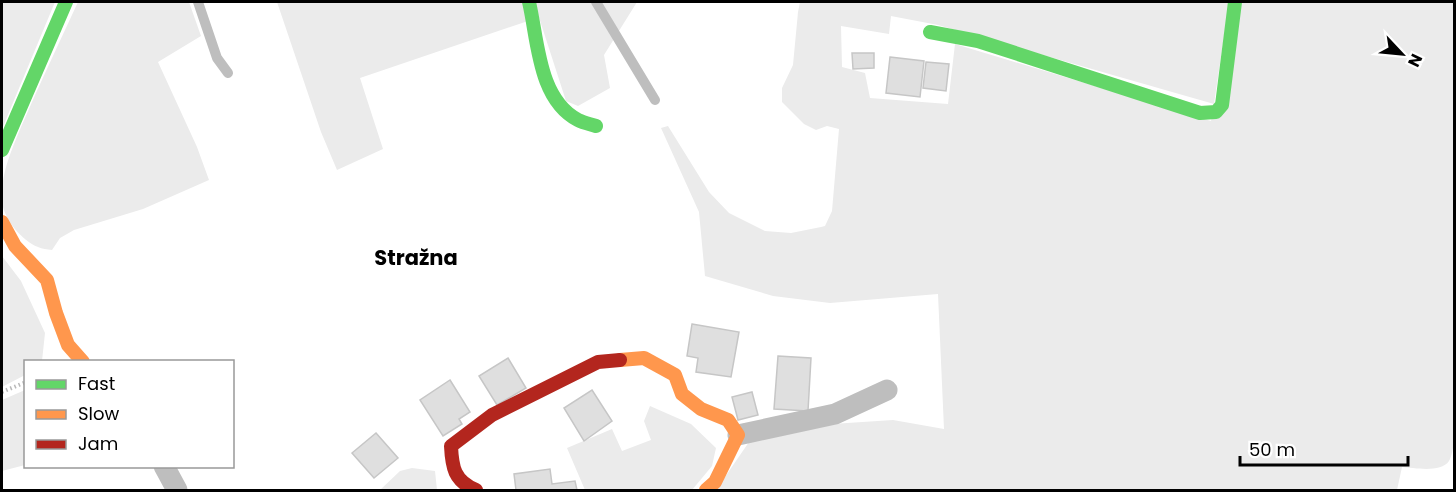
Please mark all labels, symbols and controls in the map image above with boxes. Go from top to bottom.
north arrow [1372,24,1432,84]
text: N [1402,50,1428,71]
district label: Stražna [374,243,458,272]
legend [24,360,234,468]
text: Fast [78,371,115,396]
text: Slow [78,401,120,426]
scale bar [1240,429,1408,467]
text: Jam [78,431,118,456]
text: 50 m [1249,437,1295,462]

